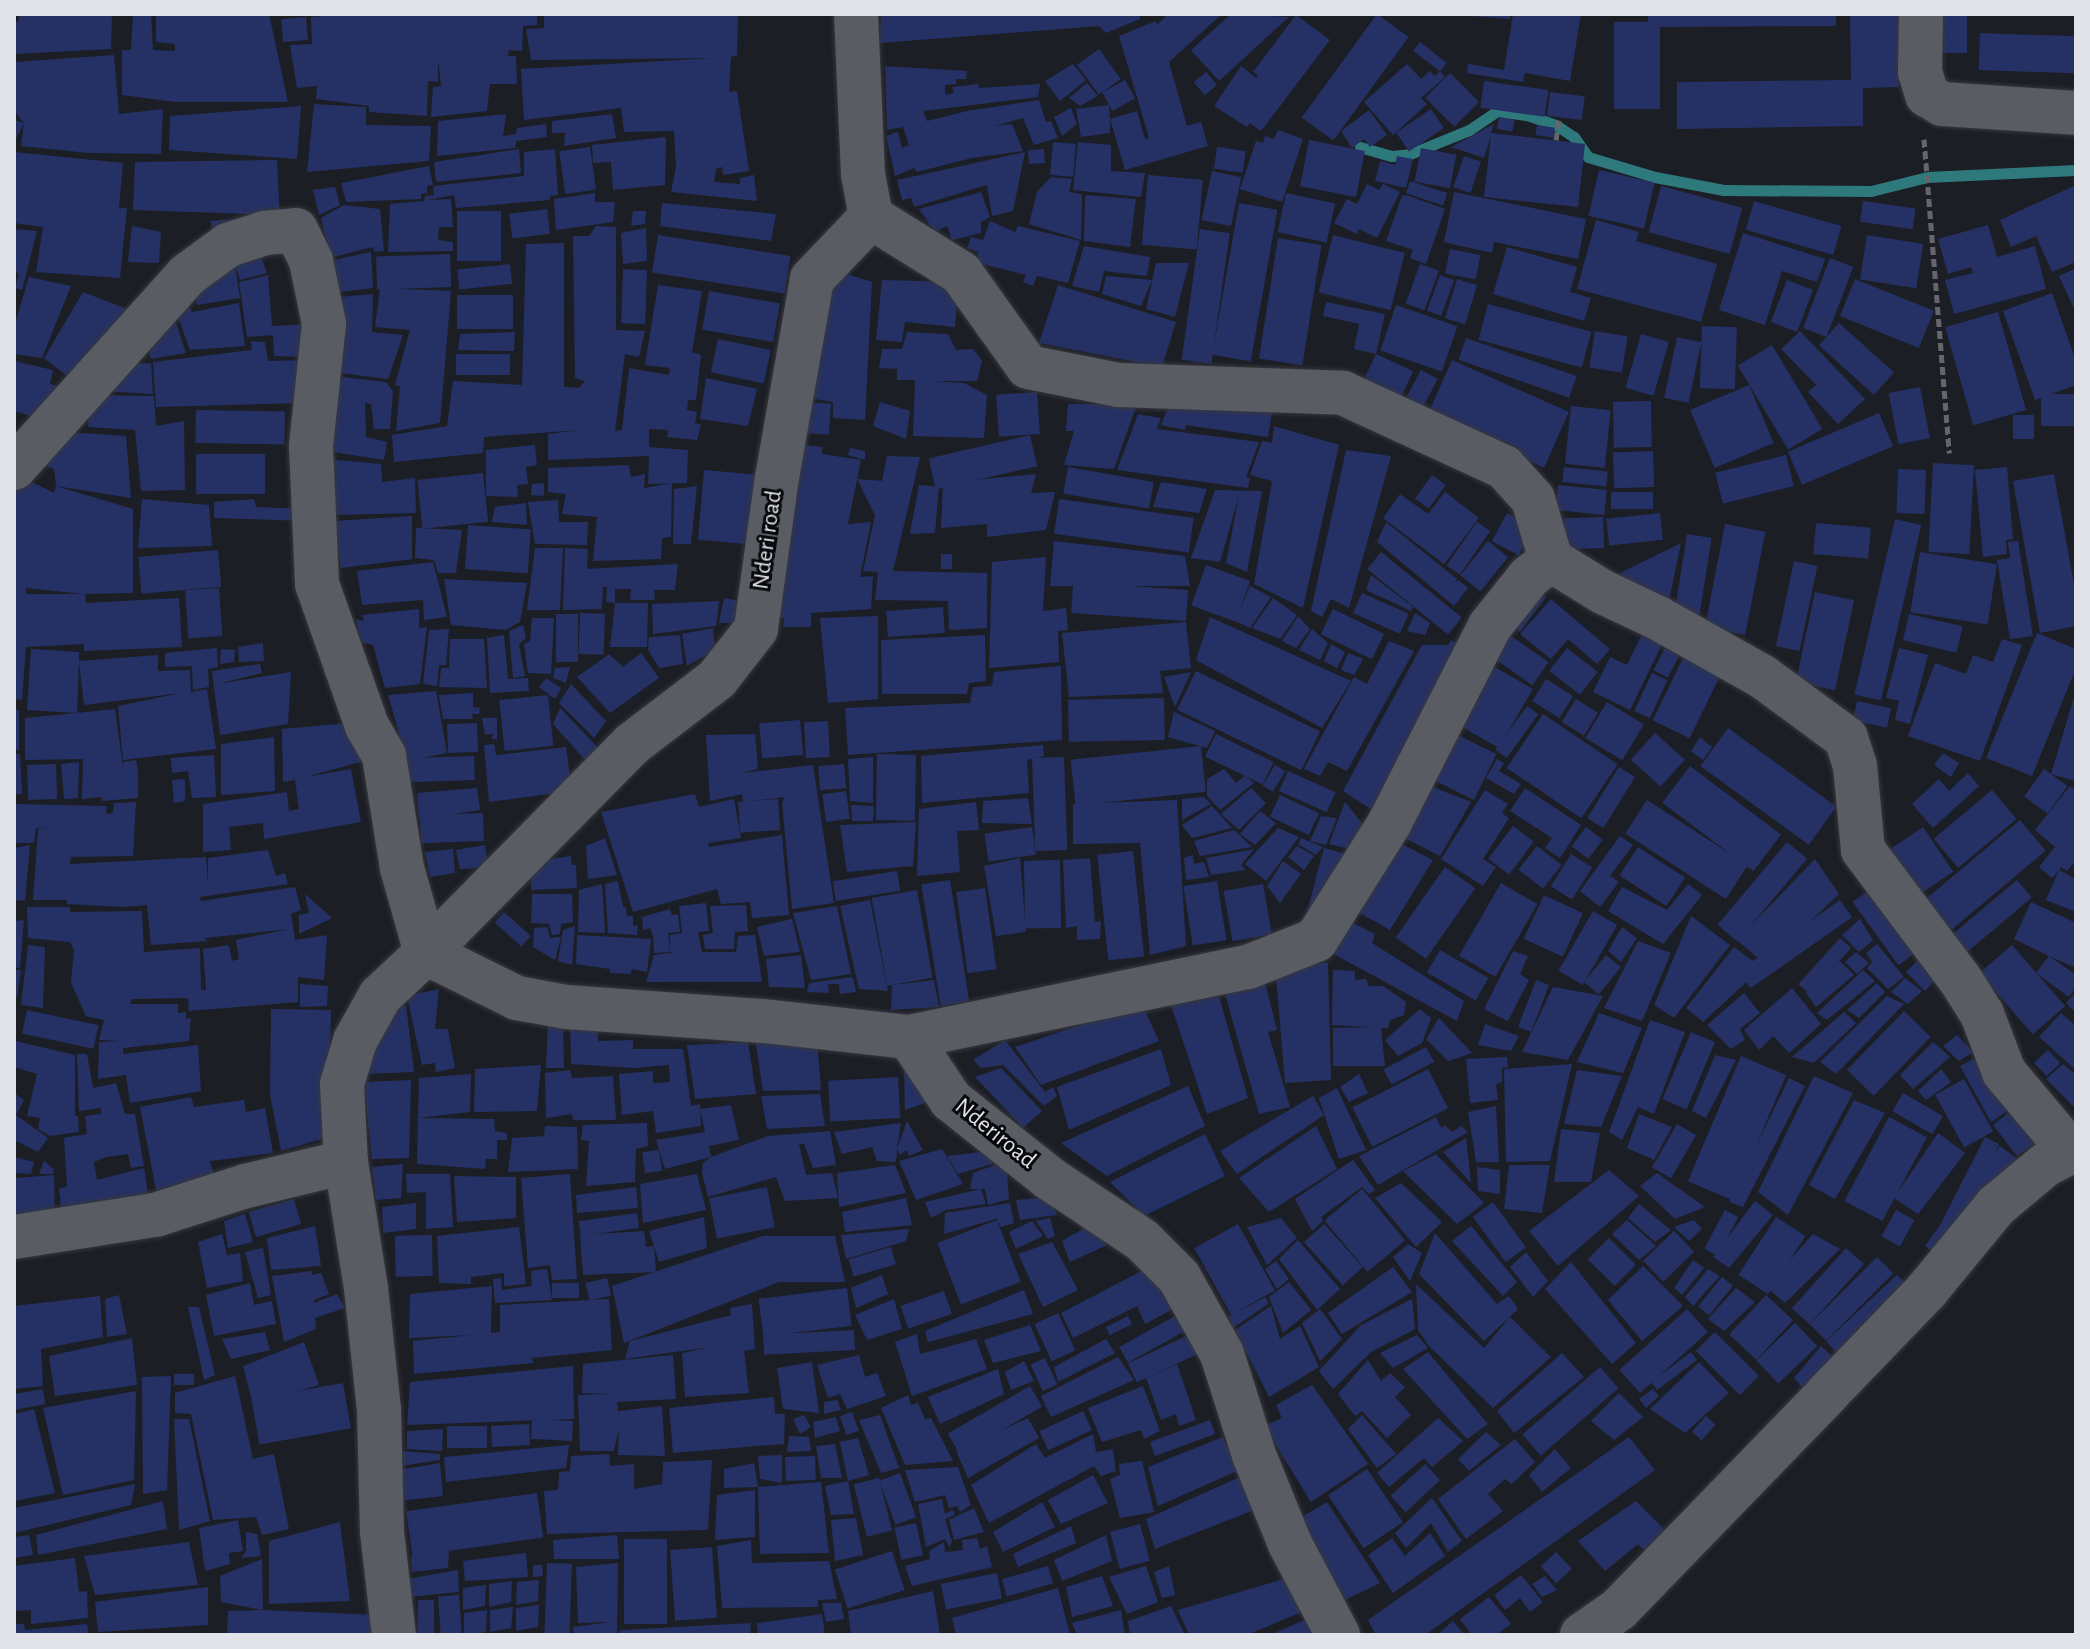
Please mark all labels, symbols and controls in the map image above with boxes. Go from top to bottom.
street label: Nderi road [747,489,789,591]
street label: Nderiroad [949,1093,1041,1175]

